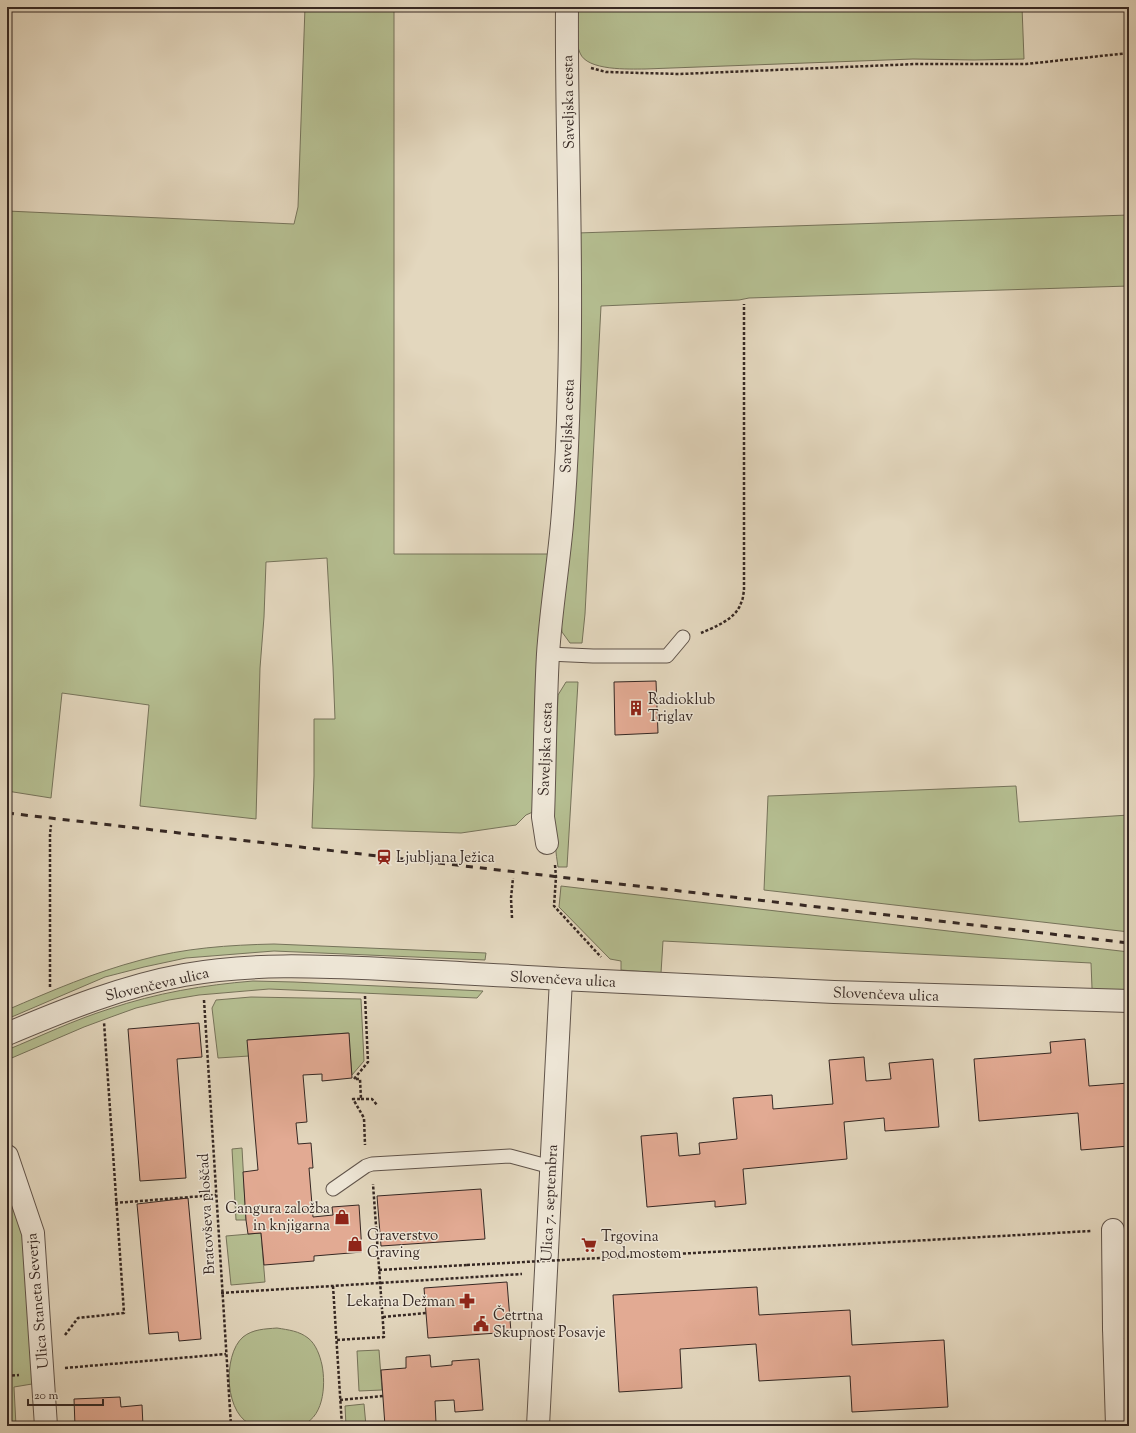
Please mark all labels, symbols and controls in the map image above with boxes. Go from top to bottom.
street label: Saveljska cesta [558,55,581,149]
street label: Saveljska cesta [556,379,581,473]
place label: Radioklub Triglav [648,690,715,728]
building icon: Radioklub Triglav [627,699,645,717]
street label: Saveljska cesta [534,702,559,796]
station icon: Ljubljana Ježica [375,848,393,866]
place label: Ljubljana Ježica [396,848,495,869]
street label: Slovenčeva ulica [103,963,211,1008]
street label: Slovenčeva ulica [509,967,617,994]
street label: Slovenčeva ulica [833,983,939,1008]
street label: Ulica 7. septembra [537,1144,564,1262]
street label: Bratovševa ploščad [194,1152,221,1275]
place label: Cangura založba in knjigarna [225,1199,330,1237]
shop icon: Cangura založba in knjigarna [333,1208,351,1226]
place label: Graverstvo Graving [367,1226,438,1264]
place label: Trgovina pod mostom [601,1227,682,1265]
street label: Ulica Staneta Severja [22,1232,55,1370]
shop icon: Graverstvo Graving [346,1235,364,1253]
supermarket icon: Trgovina pod mostom [580,1236,598,1254]
place label: Lekarna Dežman [347,1292,455,1313]
pharmacy icon: Lekarna Dežman [458,1292,476,1310]
place label: Četrtna Skupnost Posavje [493,1305,606,1344]
public building icon: Četrtna Skupnost Posavje [472,1315,490,1333]
scale bar [28,1381,103,1407]
text: 20 m [34,1387,59,1405]

